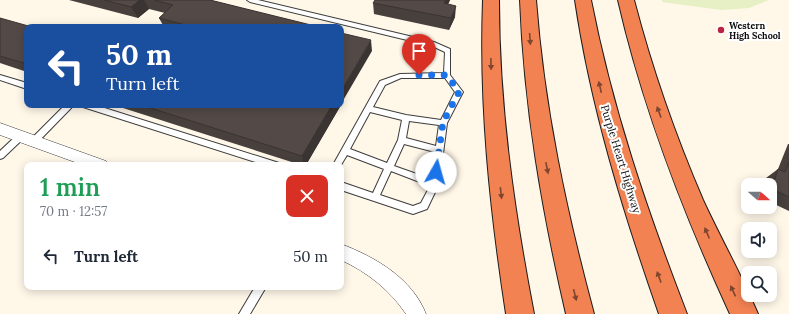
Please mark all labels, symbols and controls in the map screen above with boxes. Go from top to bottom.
place label: Western High School [729,20,781,41]
marker: Western High School [716,25,726,35]
one-way arrow [526,33,533,45]
pin [402,34,436,75]
text: 50 m [106,37,172,73]
icon: left [40,40,92,92]
icon: arrive [408,40,430,62]
one-way arrow [488,58,494,71]
text: Turn left [106,72,179,95]
one-way arrow [596,80,602,93]
street label: Purple Heart Highway [598,103,644,215]
one-way arrow [655,106,661,118]
position arrow [415,151,457,193]
one-way arrow [544,162,550,174]
text: 1 min [40,172,100,203]
button: close [286,175,328,217]
north arrow [741,178,777,214]
map controls [741,178,777,302]
one-way arrow [498,187,504,199]
text: 70 m · 12:57 [40,203,107,220]
button: sound [741,222,777,258]
one-way arrow [704,227,710,238]
icon: left [40,245,62,267]
text: Turn left [74,247,138,266]
text: 50 m [293,247,328,266]
button: search [741,266,777,302]
one-way arrow [656,271,662,283]
one-way arrow [730,285,736,297]
one-way arrow [572,289,578,301]

